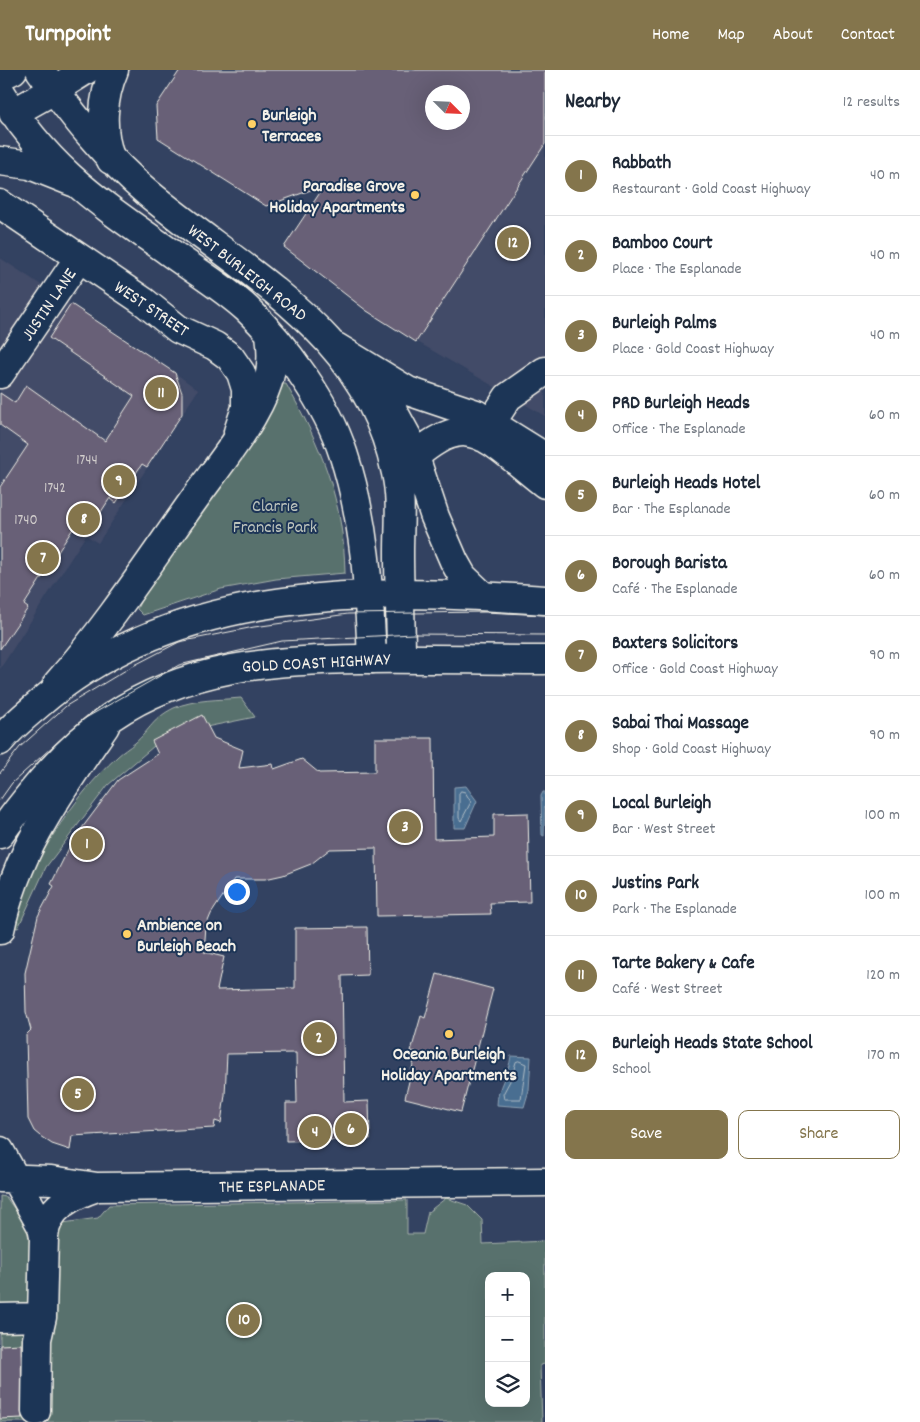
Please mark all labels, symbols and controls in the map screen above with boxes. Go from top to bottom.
text: Turnpoint [25,18,111,52]
text: Home [652,23,689,48]
text: Map [717,23,745,48]
text: About [773,23,813,48]
text: Contact [841,23,895,48]
north arrow [425,85,470,130]
text: Nearby [565,88,620,118]
text: 12 results [843,91,900,114]
place label: Burleigh Terraces [262,104,322,150]
marker: Burleigh Terraces [246,118,258,130]
text: Rabbath [612,151,671,178]
text: 1 [579,164,583,187]
text: 40 m [870,164,900,187]
place label: Paradise Grove Holiday Apartments [269,175,405,221]
text: Restaurant · Gold Coast Highway [612,178,810,201]
marker: Paradise Grove Holiday Apartments [409,189,421,201]
street label: WEST BURLEIGH ROAD [181,219,311,329]
pin: 12 [497,224,529,262]
text: Bamboo Court [612,231,713,258]
text: 2 [578,244,585,267]
text: 40 m [870,244,900,267]
text: Place · The Esplanade [612,258,742,281]
street label: JUSTIN LANE [16,264,84,347]
street label: WEST STREET [108,276,193,344]
text: Burleigh Palms [612,311,717,338]
text: 3 [577,324,585,347]
text: 40 m [870,324,900,347]
text: Place · Gold Coast Highway [612,338,774,361]
pin: 11 [145,374,177,412]
text: PRD Burleigh Heads [612,391,750,418]
text: 4 [578,404,584,427]
text: 60 m [869,404,900,427]
text: Office · The Esplanade [612,418,746,441]
house number: 1744 [76,450,98,472]
pin: 9 [103,462,135,500]
text: Burleigh Heads Hotel [612,471,760,498]
house number: 1742 [44,478,66,500]
text: 5 [577,484,585,507]
text: 60 m [869,484,900,507]
park label: Clarrie Francis Park [233,495,317,541]
text: Bar · The Esplanade [612,498,731,521]
pin: 8 [68,500,100,538]
house number: 1740 [14,510,38,532]
pin: 7 [27,539,59,577]
text: Borough Barista [612,551,727,578]
text: 6 [577,564,585,587]
text: 60 m [869,564,900,587]
text: Café · The Esplanade [612,578,738,601]
text: Baxters Solicitors [612,631,738,658]
text: 7 [578,644,584,667]
text: 90 m [869,644,900,667]
street label: GOLD COAST HIGHWAY [241,648,392,681]
text: Office · Gold Coast Highway [612,658,778,681]
text: Sabai Thai Massage [612,711,749,738]
text: 8 [578,724,584,747]
text: 90 m [869,724,900,747]
text: Shop · Gold Coast Highway [612,738,771,761]
text: Local Burleigh [612,791,711,818]
text: 9 [577,804,585,827]
text: 100 m [864,804,900,827]
pin: 3 [389,808,421,846]
text: Bar · West Street [612,818,715,841]
pin: 1 [71,825,103,863]
text: Justins Park [612,871,699,898]
your location [224,879,250,905]
text: 10 [575,884,587,907]
text: 100 m [864,884,900,907]
text: Park · The Esplanade [612,898,737,921]
place label: Ambience on Burleigh Beach [137,914,236,960]
marker: Ambience on Burleigh Beach [121,928,133,940]
text: Tarte Bakery & Cafe [612,951,755,978]
text: 11 [577,964,585,987]
text: 120 m [866,964,900,987]
text: Café · West Street [612,978,722,1001]
pin: 2 [303,1019,335,1057]
marker: Oceania Burleigh Holiday Apartments [443,1028,455,1040]
text: Burleigh Heads State School [612,1031,812,1058]
place label: Oceania Burleigh Holiday Apartments [381,1043,517,1089]
text: 12 [576,1044,586,1067]
text: 170 m [867,1044,900,1067]
text: School [612,1058,651,1081]
pin: 5 [62,1075,94,1113]
pin: 6 [335,1110,367,1148]
button: Save [565,1110,728,1159]
button: Share [738,1110,900,1159]
pin: 4 [299,1113,331,1151]
street label: THE ESPLANADE [219,1174,325,1201]
map controls [485,1272,530,1407]
button: + [485,1272,530,1317]
pin: 10 [228,1301,260,1339]
button: − [485,1317,530,1362]
button: layers [485,1362,530,1407]

